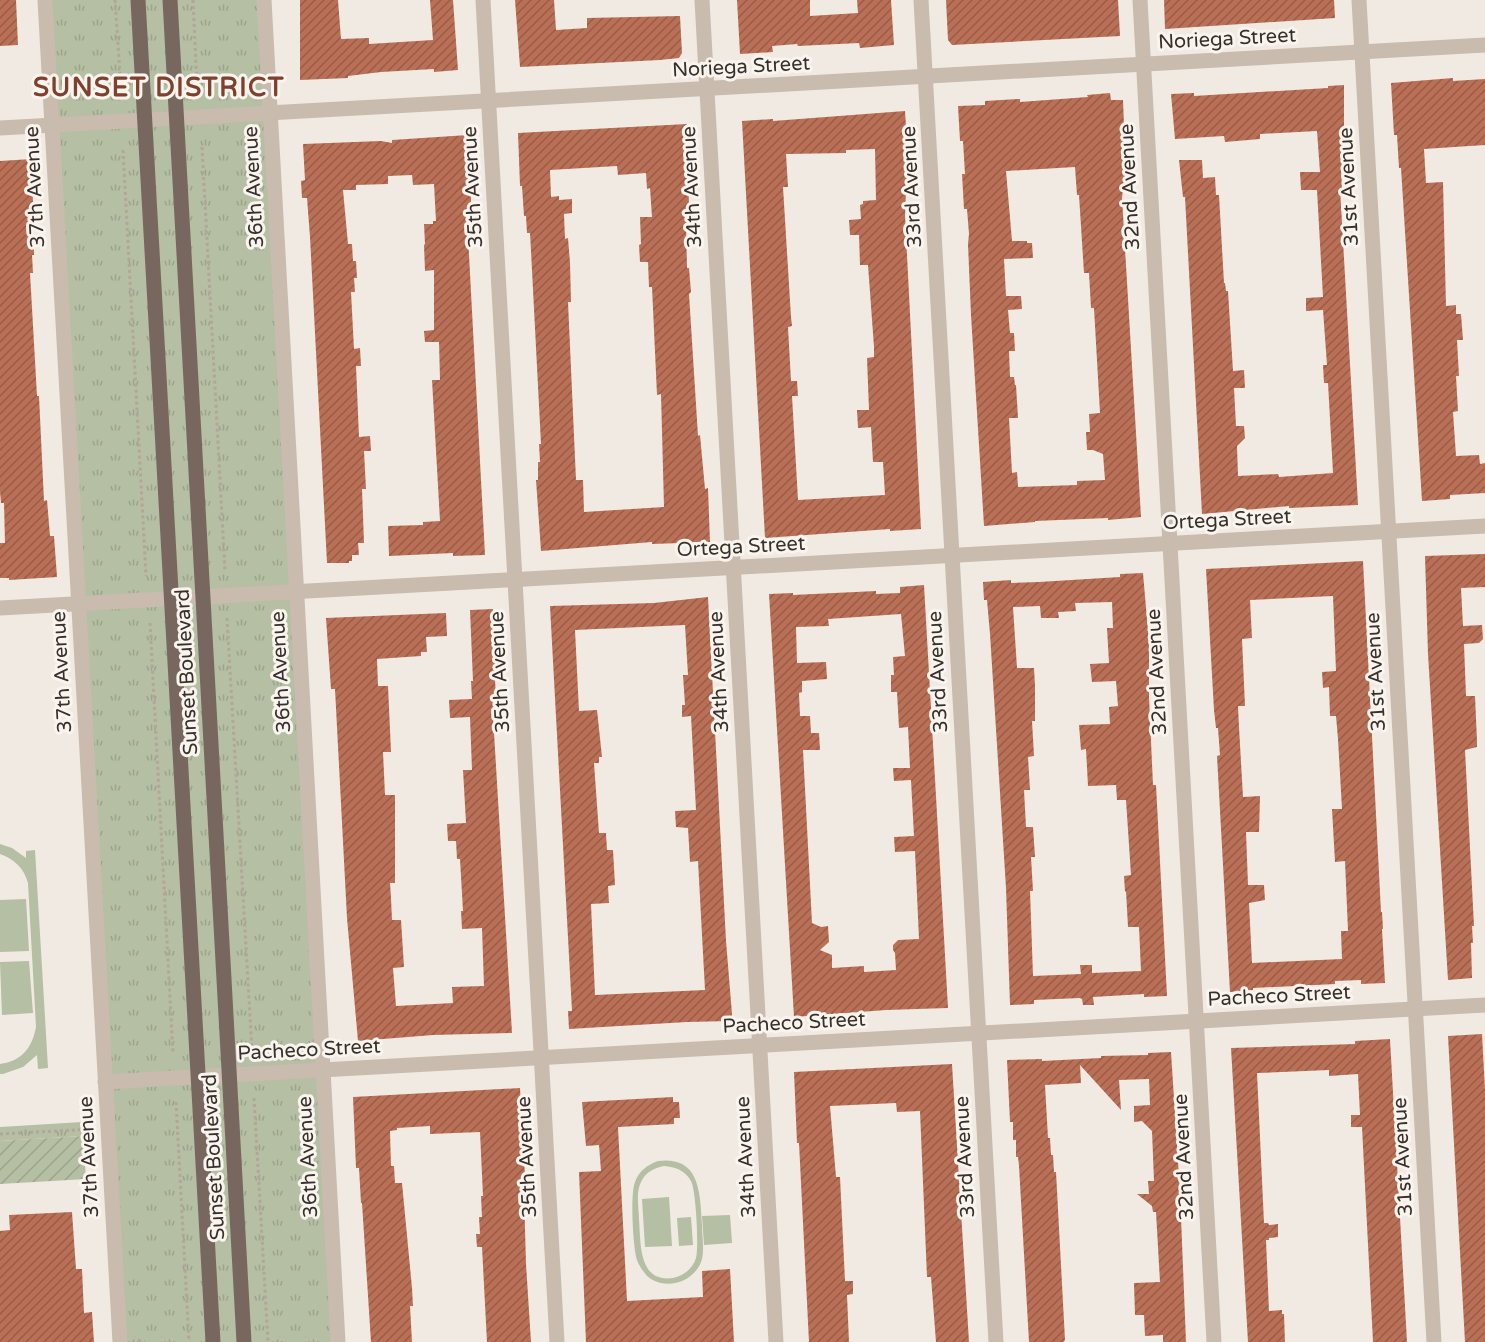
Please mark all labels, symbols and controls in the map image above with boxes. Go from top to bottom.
street label: Noriega Street [1157,23,1297,55]
street label: Noriega Street [671,51,811,83]
district label: SUNSET DISTRICT [33,72,285,103]
street label: 32nd Avenue [1115,123,1145,251]
street label: 33rd Avenue [897,125,927,248]
street label: 37th Avenue [20,126,50,248]
street label: 36th Avenue [239,126,269,248]
street label: 35th Avenue [458,126,488,248]
street label: 34th Avenue [677,126,707,248]
street label: 31st Avenue [1334,127,1364,247]
street label: Ortega Street [1162,505,1292,535]
street label: Ortega Street [676,532,806,562]
street label: Sunset Boulevard [171,588,203,756]
street label: 32nd Avenue [1142,608,1172,736]
street label: 33rd Avenue [923,610,953,733]
street label: 37th Avenue [47,611,77,733]
street label: 36th Avenue [266,611,296,733]
street label: 35th Avenue [485,611,515,733]
street label: 34th Avenue [704,611,734,733]
street label: 31st Avenue [1361,612,1391,732]
street label: Pacheco Street [1207,980,1352,1012]
street label: Pacheco Street [722,1007,867,1039]
street label: Pacheco Street [237,1034,382,1066]
street label: Sunset Boulevard [198,1073,230,1241]
street label: 32nd Avenue [1169,1093,1199,1221]
street label: 33rd Avenue [950,1095,980,1218]
street label: 37th Avenue [74,1096,104,1218]
street label: 36th Avenue [293,1096,323,1218]
street label: 35th Avenue [512,1096,542,1218]
street label: 34th Avenue [731,1096,761,1218]
street label: 31st Avenue [1388,1097,1418,1217]

